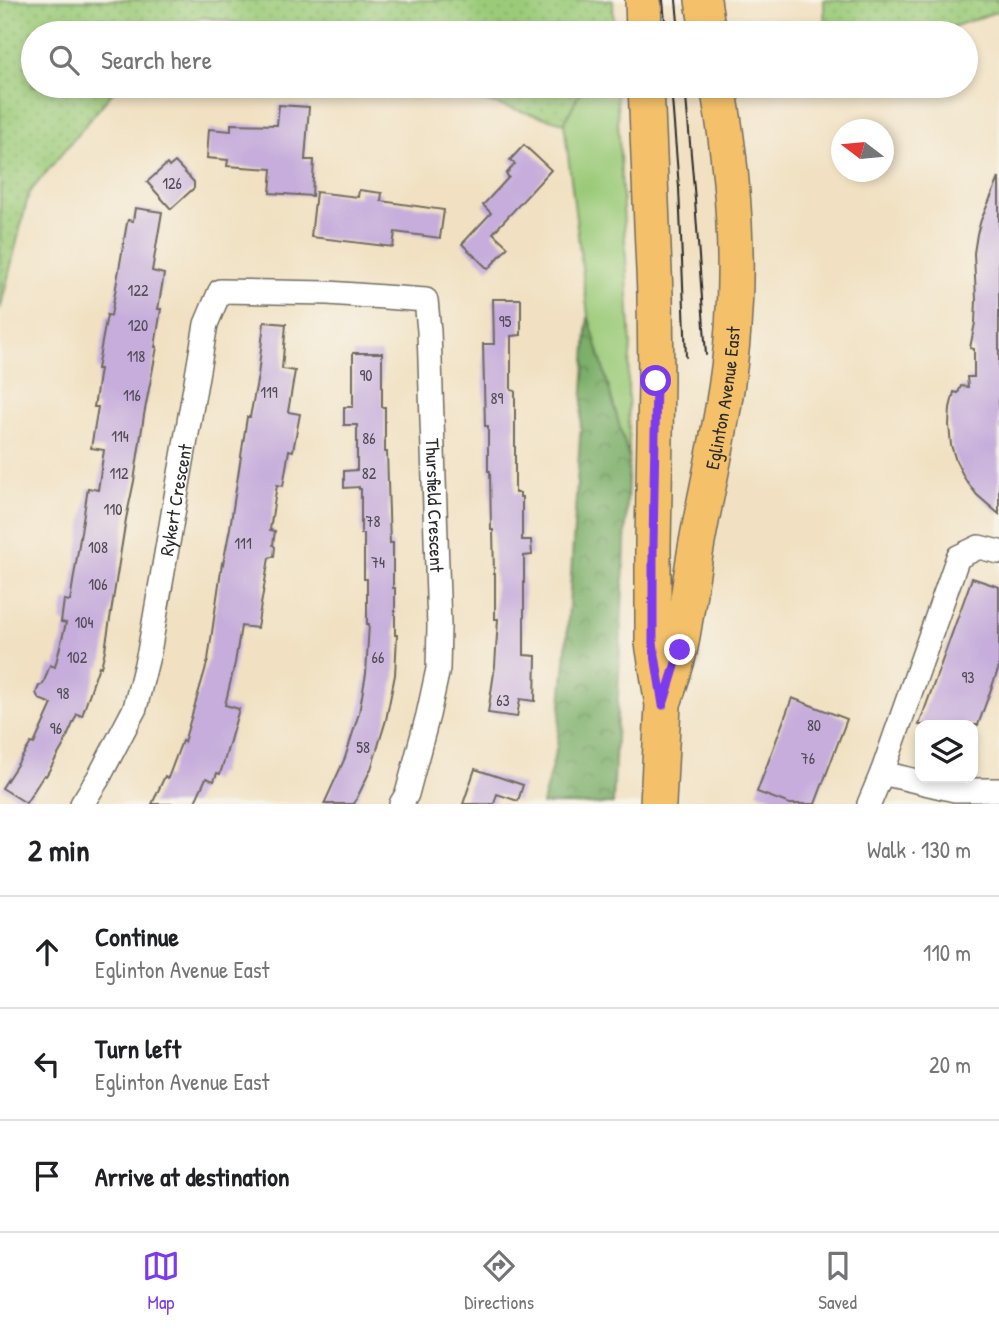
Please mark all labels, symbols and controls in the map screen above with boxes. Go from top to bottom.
search box [21,21,978,98]
icon: search [45,41,83,79]
text: Search here [101,42,212,77]
north arrow [831,119,894,182]
house number: 126 [162,172,182,194]
house number: 122 [128,279,149,301]
house number: 95 [499,310,512,332]
house number: 120 [128,314,148,336]
street label: Eglinton Avenue East [699,325,746,472]
house number: 118 [127,345,145,367]
house number: 90 [359,364,373,386]
route start [640,365,671,396]
house number: 119 [260,381,278,403]
house number: 116 [123,384,141,406]
house number: 89 [491,387,504,409]
house number: 114 [111,425,129,447]
house number: 86 [362,427,376,449]
street label: Thursfield Crescent [420,438,450,573]
street label: Rykert Crescent [153,441,198,558]
house number: 112 [109,462,129,484]
house number: 82 [362,462,377,484]
house number: 110 [104,498,122,520]
house number: 78 [366,510,380,532]
house number: 111 [234,532,252,554]
house number: 108 [88,536,108,558]
house number: 74 [371,551,385,573]
house number: 106 [88,573,108,595]
house number: 104 [75,611,93,633]
route end [664,634,695,665]
house number: 102 [67,646,88,668]
house number: 66 [372,646,384,668]
house number: 93 [961,666,975,688]
house number: 98 [57,682,69,704]
house number: 63 [496,689,510,711]
house number: 80 [807,714,821,736]
house number: 96 [50,717,62,739]
map controls [915,720,978,783]
button: layers [915,720,978,783]
house number: 58 [356,736,370,758]
house number: 76 [801,747,815,769]
text: 2 min [28,830,90,870]
text: Walk · 130 m [867,834,971,865]
text: Continue [95,919,179,954]
icon: ahead [28,933,66,971]
text: 110 m [923,937,971,968]
text: Eglinton Avenue East [95,954,270,985]
text: Turn left [95,1031,181,1066]
icon: left [28,1045,66,1083]
text: 20 m [929,1049,971,1080]
text: Eglinton Avenue East [95,1066,270,1097]
icon: arrive [28,1157,66,1195]
text: Arrive at destination [95,1159,290,1194]
tab: Map [142,1247,180,1315]
tab: Directions [464,1247,534,1315]
tab: Saved [818,1247,857,1315]

